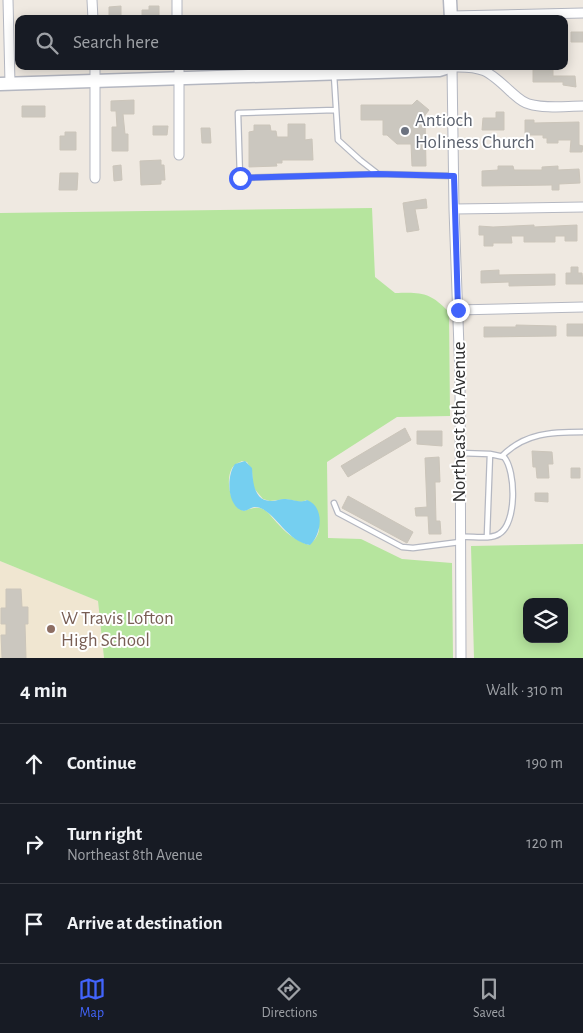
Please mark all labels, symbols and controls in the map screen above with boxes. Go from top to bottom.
search box [15,15,568,70]
icon: search [33,29,61,57]
text: Search here [73,33,159,52]
place label: Antioch Holiness Church [415,111,535,152]
marker: Antioch Holiness Church [399,125,411,137]
route start [229,167,252,190]
route end [447,299,470,322]
street label: Northeast 8th Avenue [450,341,469,503]
map controls [523,598,568,643]
button: layers [523,598,568,643]
place label: W Travis Lofton High School [61,609,174,650]
marker: W Travis Lofton High School [45,623,57,635]
text: 4 min [20,680,67,701]
text: Walk · 310 m [486,682,563,698]
icon: ahead [20,750,48,778]
text: Continue [67,754,136,773]
text: 190 m [526,755,563,771]
text: Turn right [67,825,142,844]
icon: right [20,830,48,858]
text: 120 m [526,835,563,851]
text: Northeast 8th Avenue [67,847,203,863]
icon: arrive [20,910,48,938]
text: Arrive at destination [67,914,223,933]
tab: Map [78,975,106,1022]
tab: Directions [262,975,317,1022]
tab: Saved [473,975,505,1022]

